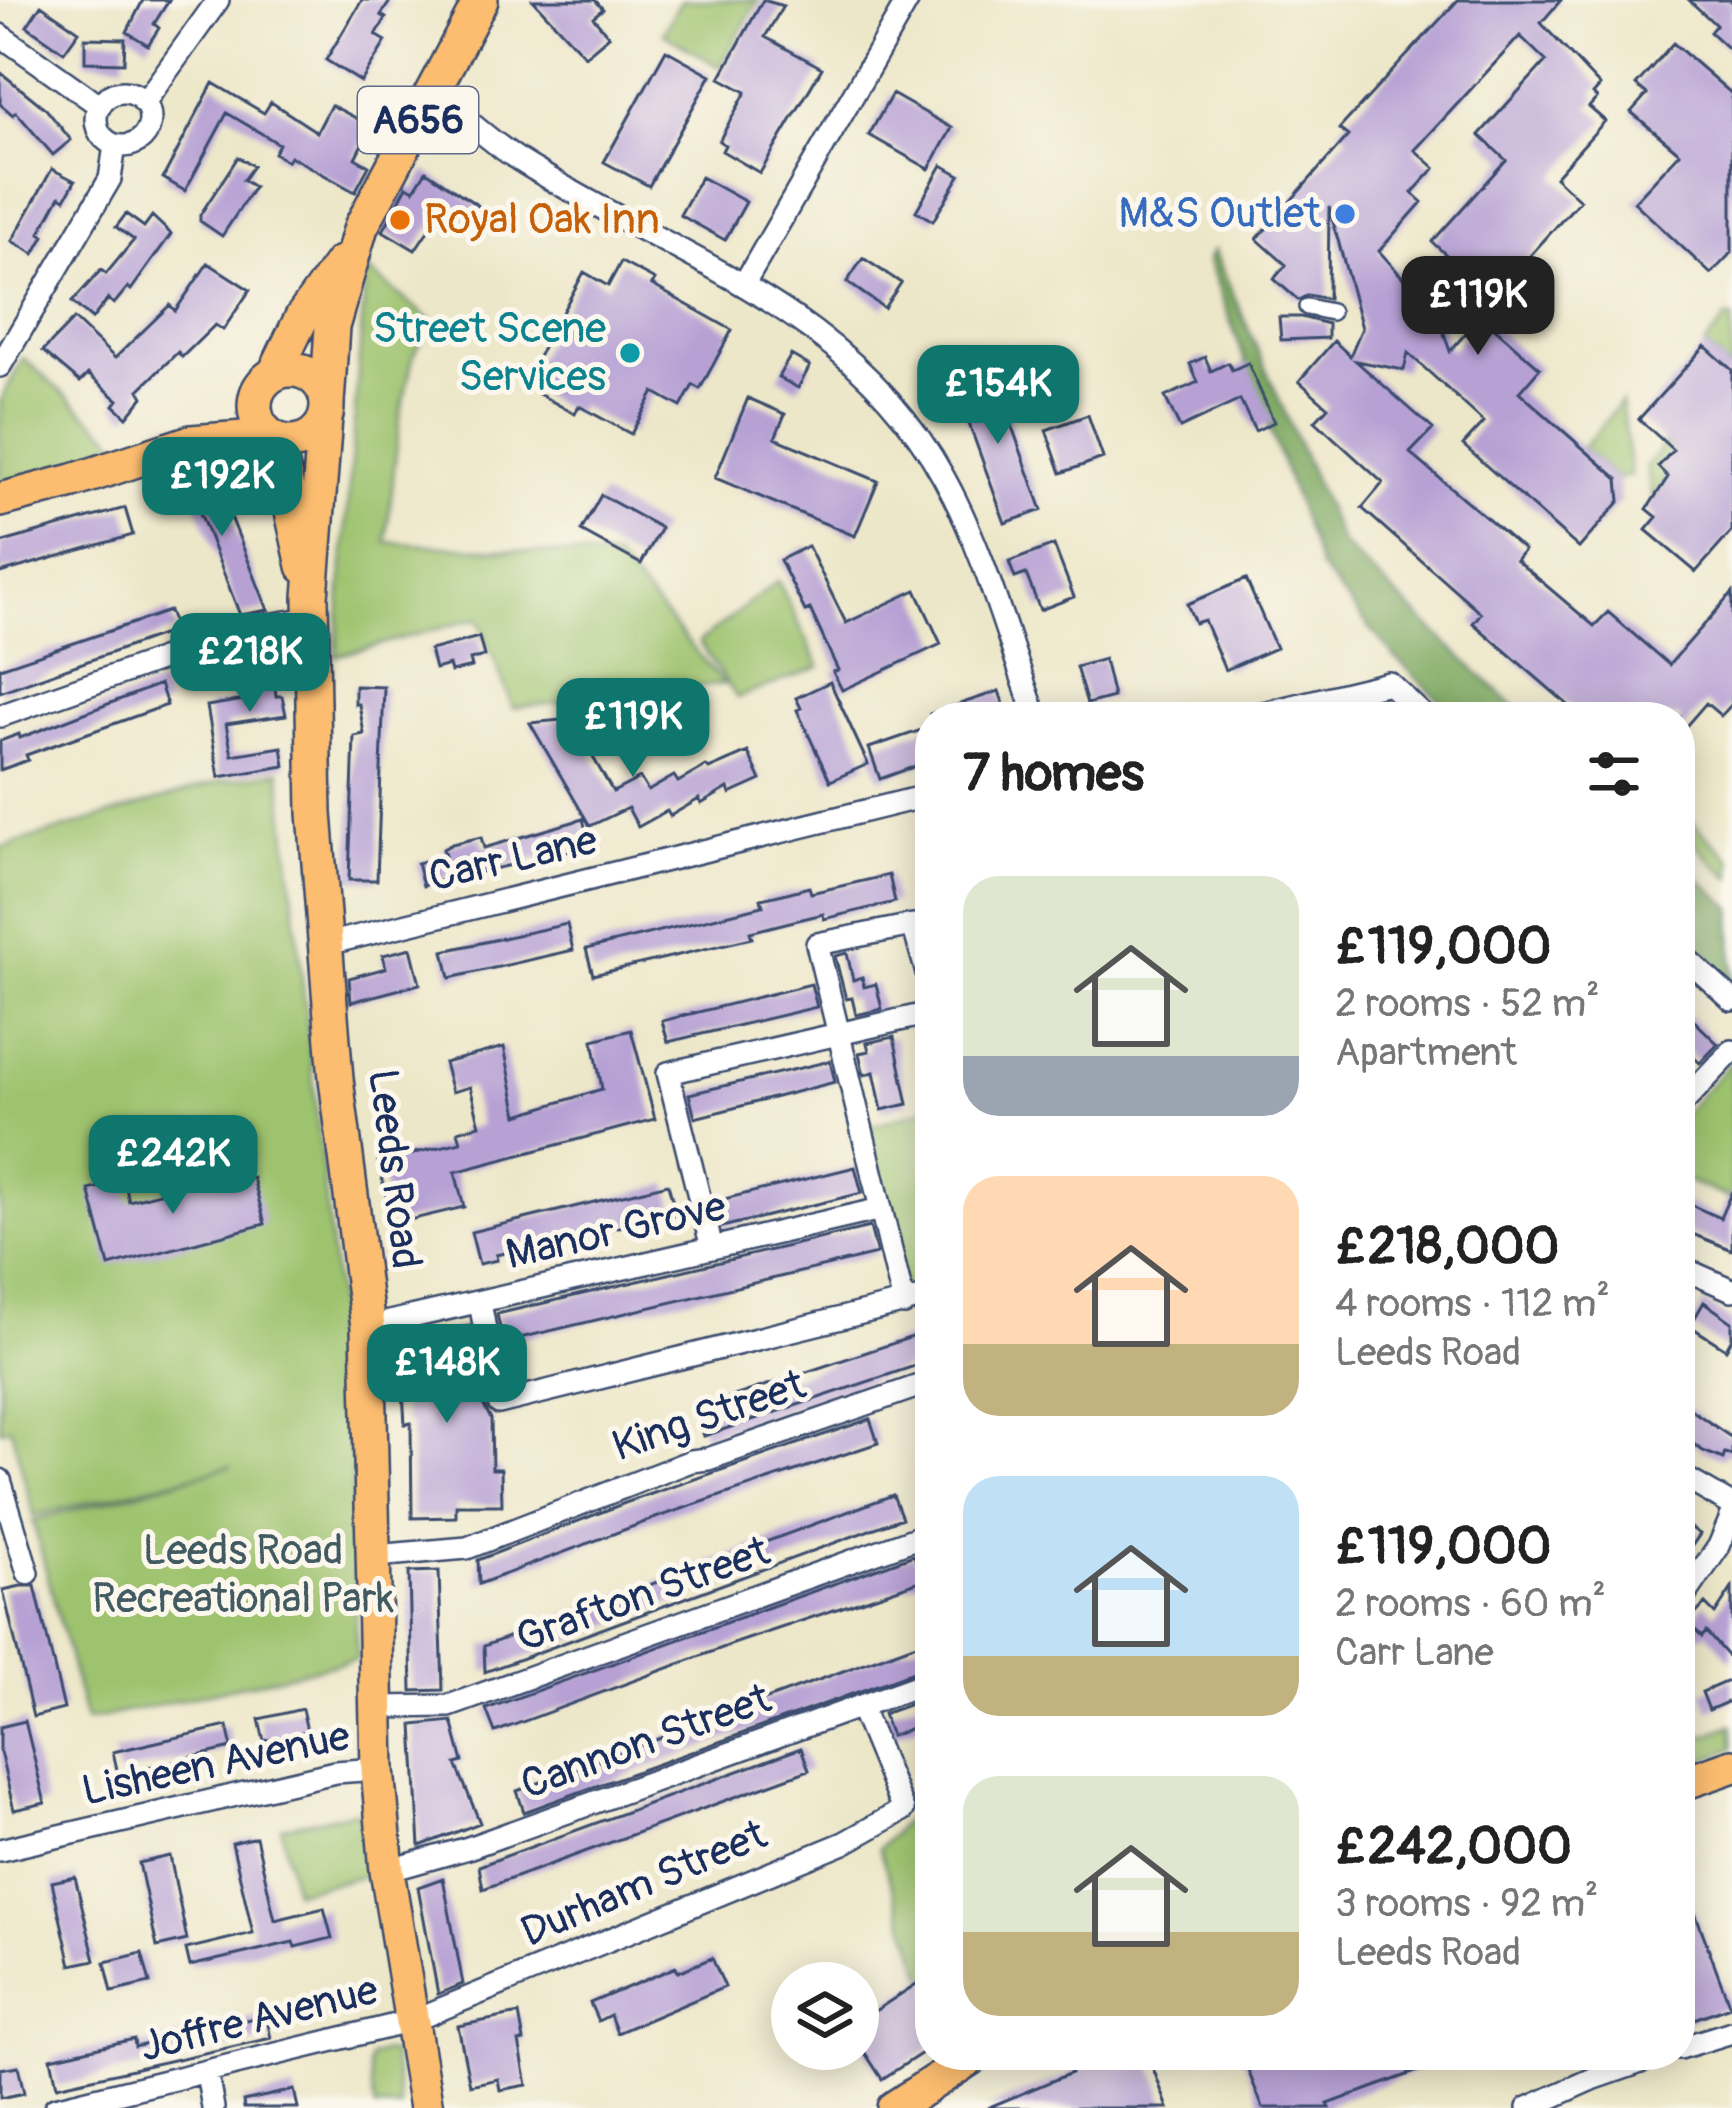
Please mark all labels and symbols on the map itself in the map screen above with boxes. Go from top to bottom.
road number: A656 [358,87,478,153]
place label: M&S Outlet [1119,188,1321,240]
place label: Royal Oak Inn [424,194,660,246]
marker: M&S Outlet [1332,201,1358,227]
marker: Royal Oak Inn [387,207,413,233]
pin: £119K [1394,256,1562,358]
place label: Street Scene Services [373,303,606,403]
marker: Street Scene Services [617,340,643,366]
pin: £154K [914,345,1082,447]
pin: £192K [138,437,306,539]
pin: £218K [166,613,334,715]
pin: £119K [549,678,717,780]
street label: Carr Lane [424,814,602,904]
street label: Leeds Road [356,1066,432,1272]
pin: £242K [89,1115,257,1217]
street label: Manor Grove [501,1180,731,1282]
pin: £148K [363,1324,531,1426]
street label: King Street [606,1359,812,1473]
park label: Leeds Road Recreational Park [92,1525,394,1625]
street label: Grafton Street [509,1525,777,1665]
street label: Cannon Street [514,1673,778,1811]
street label: Lisheen Avenue [77,1710,355,1818]
street label: Durham Street [514,1809,774,1959]
street label: Joffre Avenue [135,1964,384,2074]

